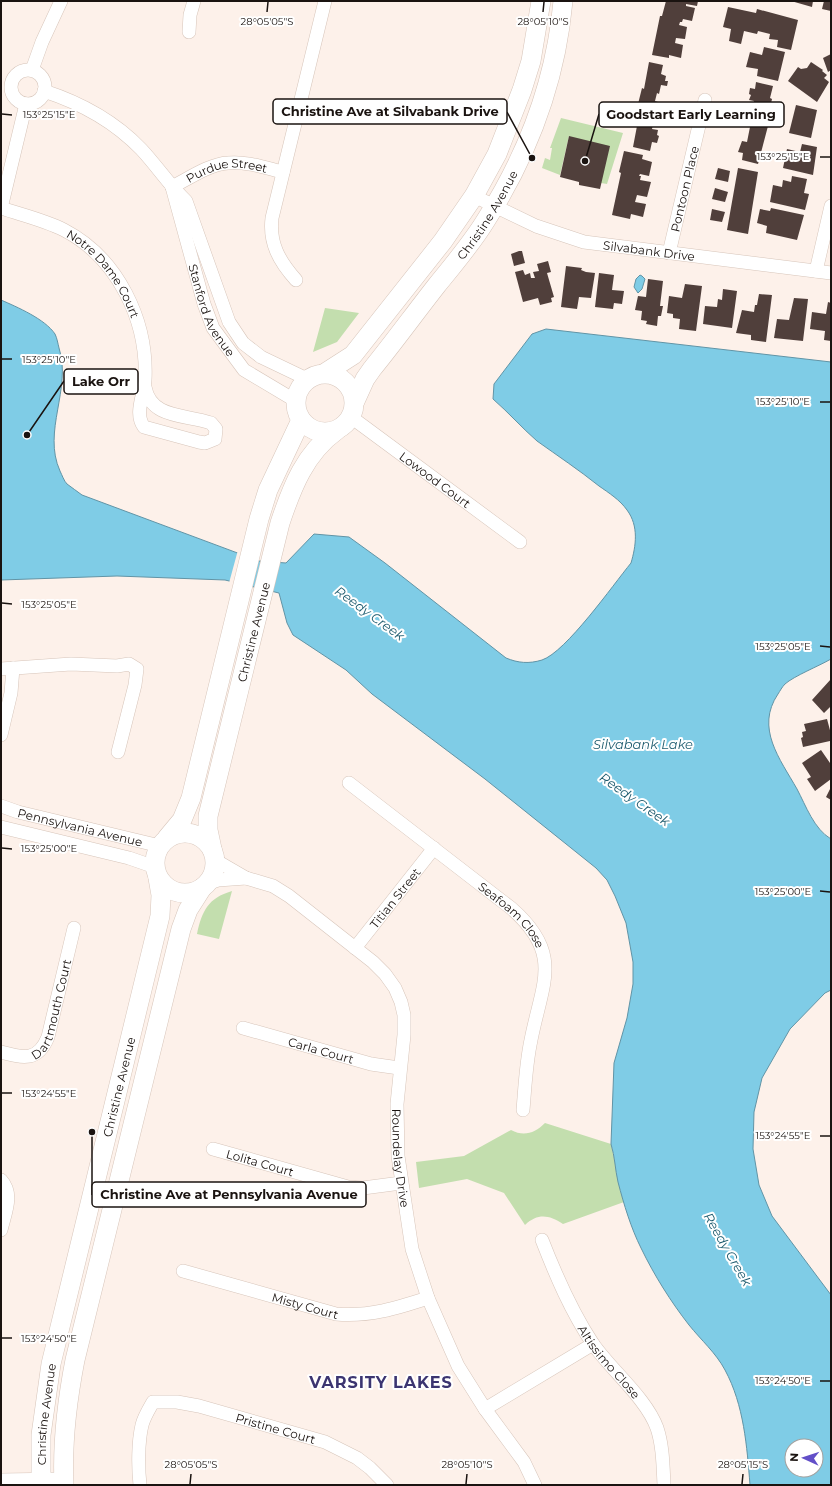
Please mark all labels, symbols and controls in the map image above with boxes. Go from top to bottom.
text: 28°05'05"S [241,15,293,28]
text: 28°05'10"S [517,15,569,28]
callout: Christine Ave at Silvabank Drive [273,99,507,124]
callout: Goodstart Early Learning [599,102,784,127]
text: Christine Ave at Silvabank Drive [281,103,499,119]
text: Goodstart Early Learning [606,106,776,122]
text: 153°25'15"E [23,108,76,121]
street label: Pontoon Place [667,144,701,233]
text: 153°25'15"E [757,150,810,163]
street label: Purdue Street [183,155,269,186]
street label: Christine Avenue [453,168,520,262]
street label: Notre Dame Court [64,226,143,320]
street label: Silvabank Drive [602,237,696,263]
street label: Stanford Avenue [186,262,239,359]
text: 153°25'10"E [22,353,76,366]
callout: Lake Orr [64,369,138,394]
text: Lake Orr [72,373,130,389]
text: 153°25'10"E [756,395,810,408]
street label: Lowood Court [397,448,474,511]
street label: Christine Avenue [234,580,273,683]
water label: Reedy Creek [332,582,409,644]
text: 153°25'05"E [21,598,77,611]
text: 153°25'05"E [755,640,811,653]
water label: Silvabank Lake [593,736,693,752]
water label: Reedy Creek [597,769,674,830]
street label: Pennsylvania Avenue [16,805,144,849]
text: 153°25'00"E [21,842,77,855]
street label: Titian Street [366,864,423,931]
street label: Seafoam Close [476,878,548,950]
text: 153°25'00"E [755,885,811,898]
street label: Dartmouth Court [28,957,74,1062]
street label: Carla Court [286,1034,356,1066]
street label: Christine Avenue [99,1035,138,1138]
text: 153°24'55"E [22,1087,77,1100]
street label: Roundelay Drive [390,1109,413,1208]
text: 153°24'55"E [756,1129,811,1142]
street label: Lolita Court [225,1146,296,1179]
callout: Christine Ave at Pennsylvania Avenue [92,1182,366,1207]
text: Christine Ave at Pennsylvania Avenue [100,1186,358,1202]
water label: Reedy Creek [701,1209,756,1290]
street label: Misty Court [270,1289,340,1322]
street label: Altissimo Close [575,1322,644,1401]
text: 153°24'50"E [21,1332,77,1345]
street label: Christine Avenue [34,1362,58,1465]
district label: VARSITY LAKES [308,1373,453,1392]
text: 153°24'50"E [755,1374,811,1387]
street label: Pristine Court [234,1409,318,1447]
north arrow [784,1438,824,1478]
text: N [787,1453,801,1462]
text: 28°05'05"S [165,1458,217,1471]
text: 28°05'10"S [441,1458,493,1471]
text: 28°05'15"S [718,1458,768,1471]

